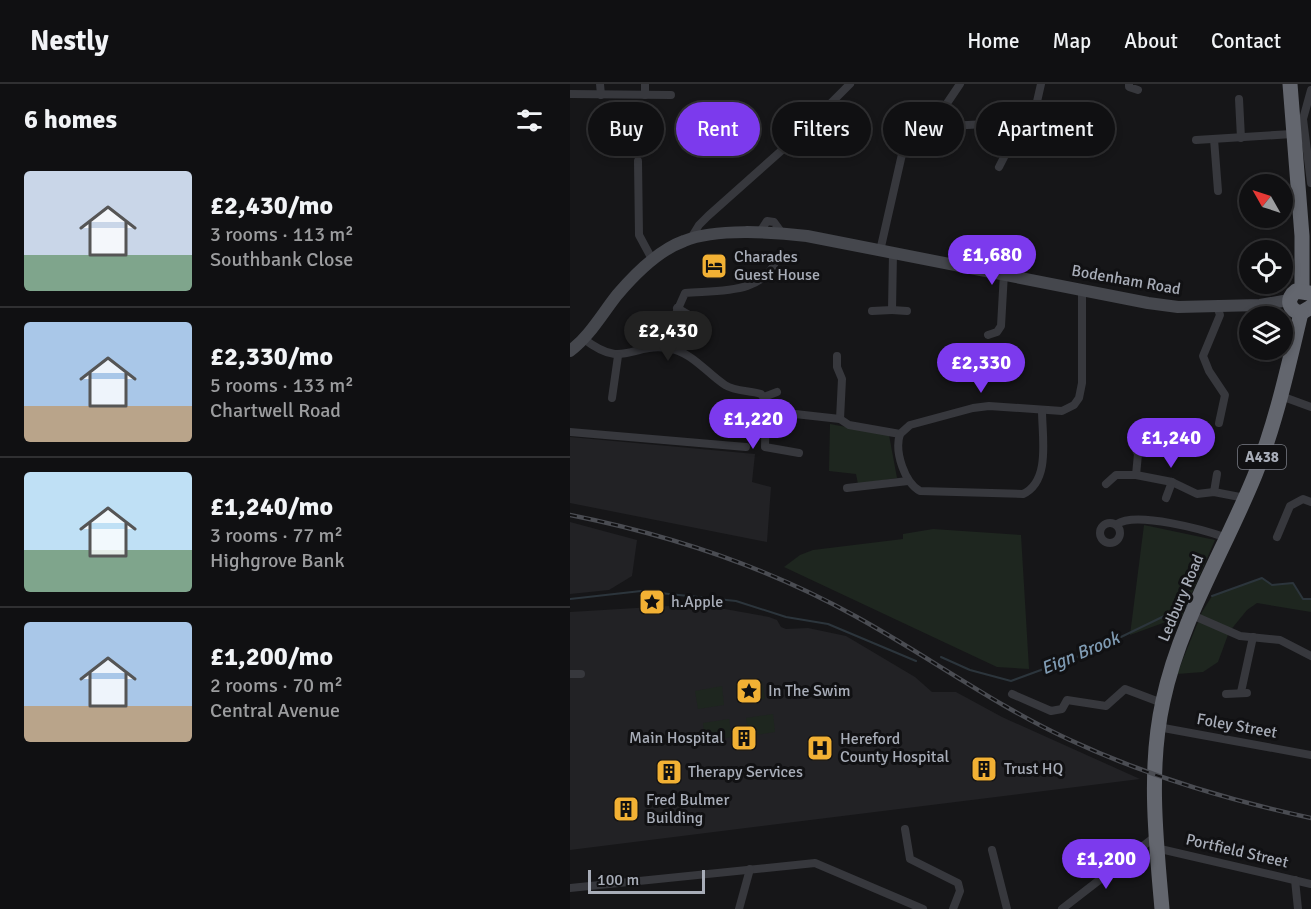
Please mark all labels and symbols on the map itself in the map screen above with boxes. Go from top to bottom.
north arrow [1239,174,1293,228]
pin: £1,680 [943,235,1041,286]
place label: Charades Guest House [734,247,820,285]
hotel icon: Charades Guest House [699,251,729,281]
street label: Bodenham Road [1070,261,1182,299]
pin: £2,430 [619,311,717,362]
pin: £2,330 [932,343,1030,394]
pin: £1,220 [704,399,802,450]
pin: £1,240 [1122,418,1220,469]
road number: A438 [1238,445,1286,469]
street label: Ledbury Road [1154,551,1208,645]
place icon: h.Apple [637,587,667,617]
place label: h.Apple [671,592,723,612]
water label: Eign Brook [1037,626,1124,679]
place icon: In The Swim [734,676,764,706]
place label: In The Swim [768,681,851,701]
street label: Foley Street [1195,709,1279,743]
building icon: Main Hospital [729,723,759,753]
place label: Main Hospital [629,728,724,748]
place label: Hereford County Hospital [840,729,950,767]
hospital icon: Hereford County Hospital [805,733,835,763]
building icon: Trust HQ [969,754,999,784]
building icon: Therapy Services [654,757,684,787]
place label: Trust HQ [1004,759,1063,779]
place label: Therapy Services [688,762,803,782]
place label: Fred Bulmer Building [646,790,729,828]
building icon: Fred Bulmer Building [611,794,641,824]
street label: Portfield Street [1184,829,1291,873]
pin: £1,200 [1057,839,1155,890]
scale bar [588,867,705,894]

